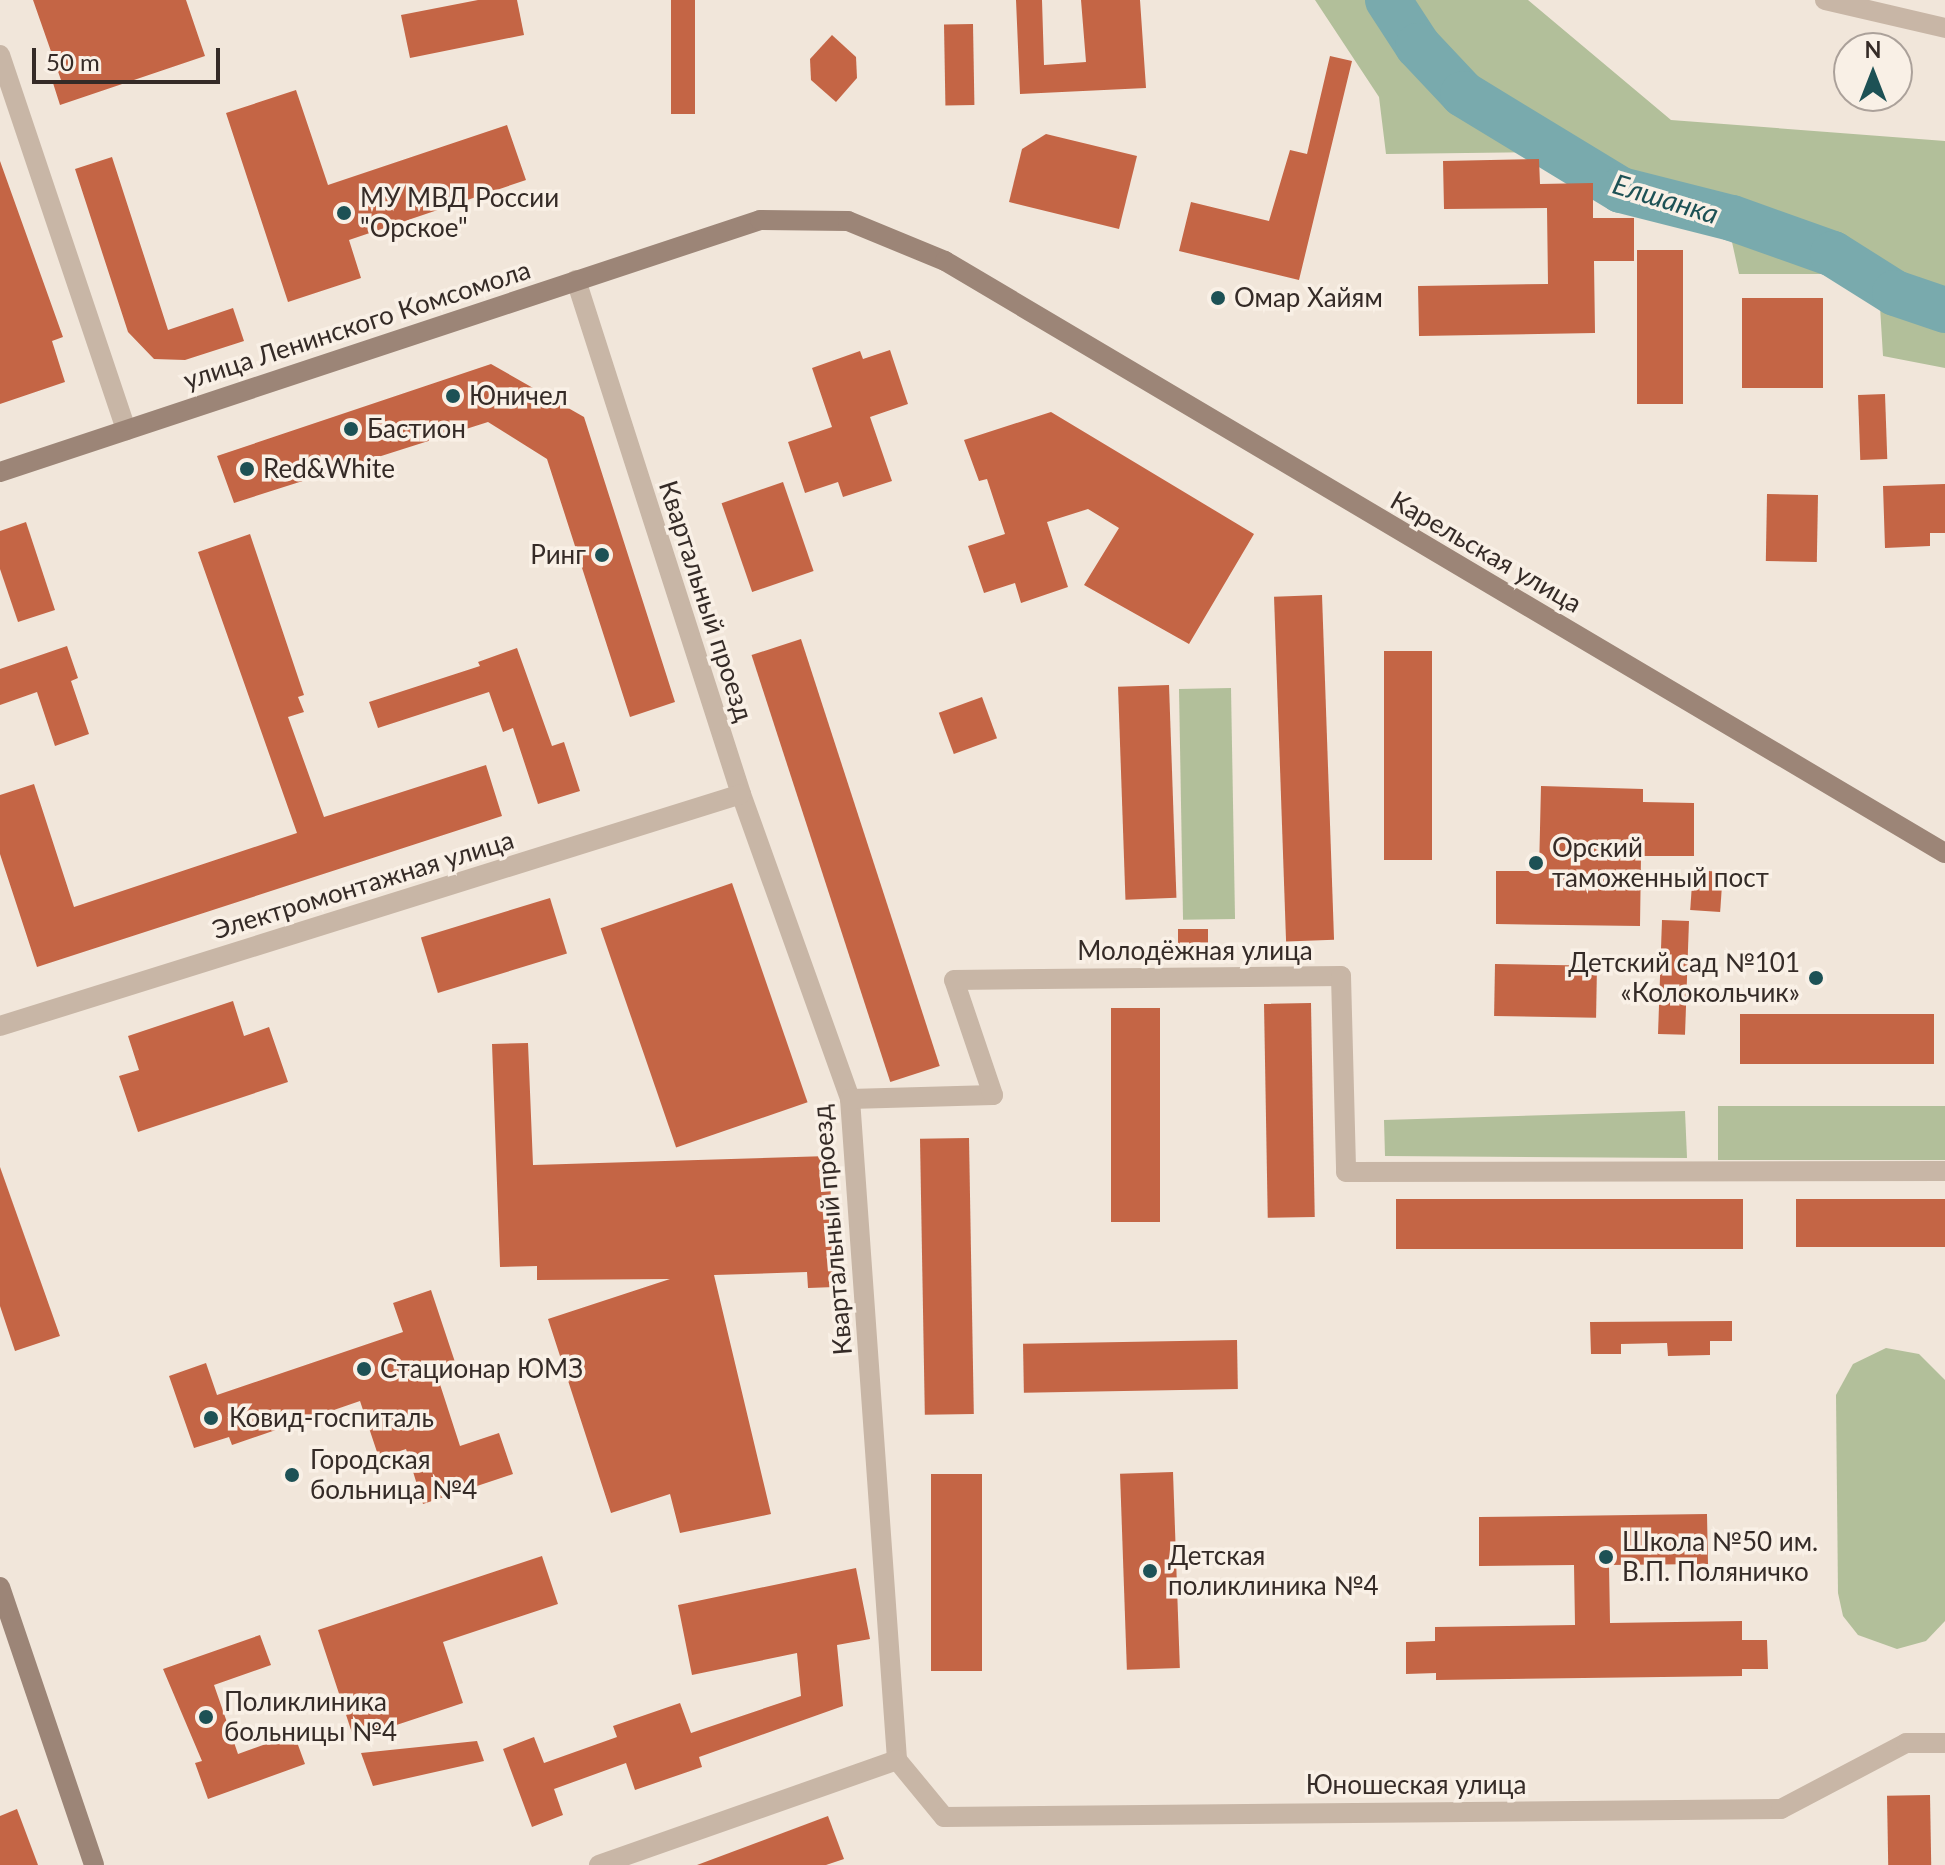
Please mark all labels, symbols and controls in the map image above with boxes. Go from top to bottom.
scale bar [36,32,224,82]
north arrow [1833,32,1913,112]
text: N [1865,36,1881,63]
text: 50 m [46,47,100,76]
water label: Елшанка [1609,166,1723,230]
place label: МУ МВД России "Орское" [360,182,559,244]
marker: МУ МВД России "Орское" [335,204,353,222]
street label: улица Ленинского Комсомола [180,254,534,396]
place label: Омар Хайям [1234,282,1383,314]
marker: Омар Хайям [1209,289,1227,307]
place label: Юничел [469,380,568,412]
marker: Юничел [444,387,462,405]
place label: Бастион [367,413,466,445]
marker: Бастион [342,420,360,438]
place label: Red&White [263,453,395,485]
marker: Red&White [238,460,256,478]
street label: Квартальный проезд [652,477,760,725]
street label: Карельская улица [1385,485,1587,619]
place label: Ринг [530,539,586,571]
marker: Ринг [593,546,611,564]
street label: Электромонтажная улица [209,824,517,946]
place label: Орский таможенный пост [1552,832,1769,894]
marker: Орский таможенный пост [1527,854,1545,872]
street label: Молодёжная улица [1077,935,1313,967]
place label: Детский сад №101 «Колокольчик» [1568,947,1800,1008]
marker: Детский сад №101 «Колокольчик» [1807,969,1825,987]
street label: Квартальный проезд [806,1104,858,1356]
place label: Стационар ЮМЗ [380,1353,583,1385]
marker: Стационар ЮМЗ [355,1360,373,1378]
place label: Ковид-госпиталь [229,1402,434,1434]
marker: Ковид-госпиталь [200,1407,222,1429]
place label: Городская больница №4 [310,1444,477,1506]
marker: Городская больница №4 [281,1464,303,1486]
place label: Школа №50 им. В.П. Поляничко [1622,1526,1818,1588]
place label: Детская поликлиника №4 [1168,1540,1379,1602]
marker: Школа №50 им. В.П. Поляничко [1597,1548,1615,1566]
marker: Детская поликлиника №4 [1139,1560,1161,1582]
place label: Поликлиника больницы №4 [224,1686,397,1748]
marker: Поликлиника больницы №4 [195,1706,217,1728]
street label: Юношеская улица [1306,1769,1526,1801]

